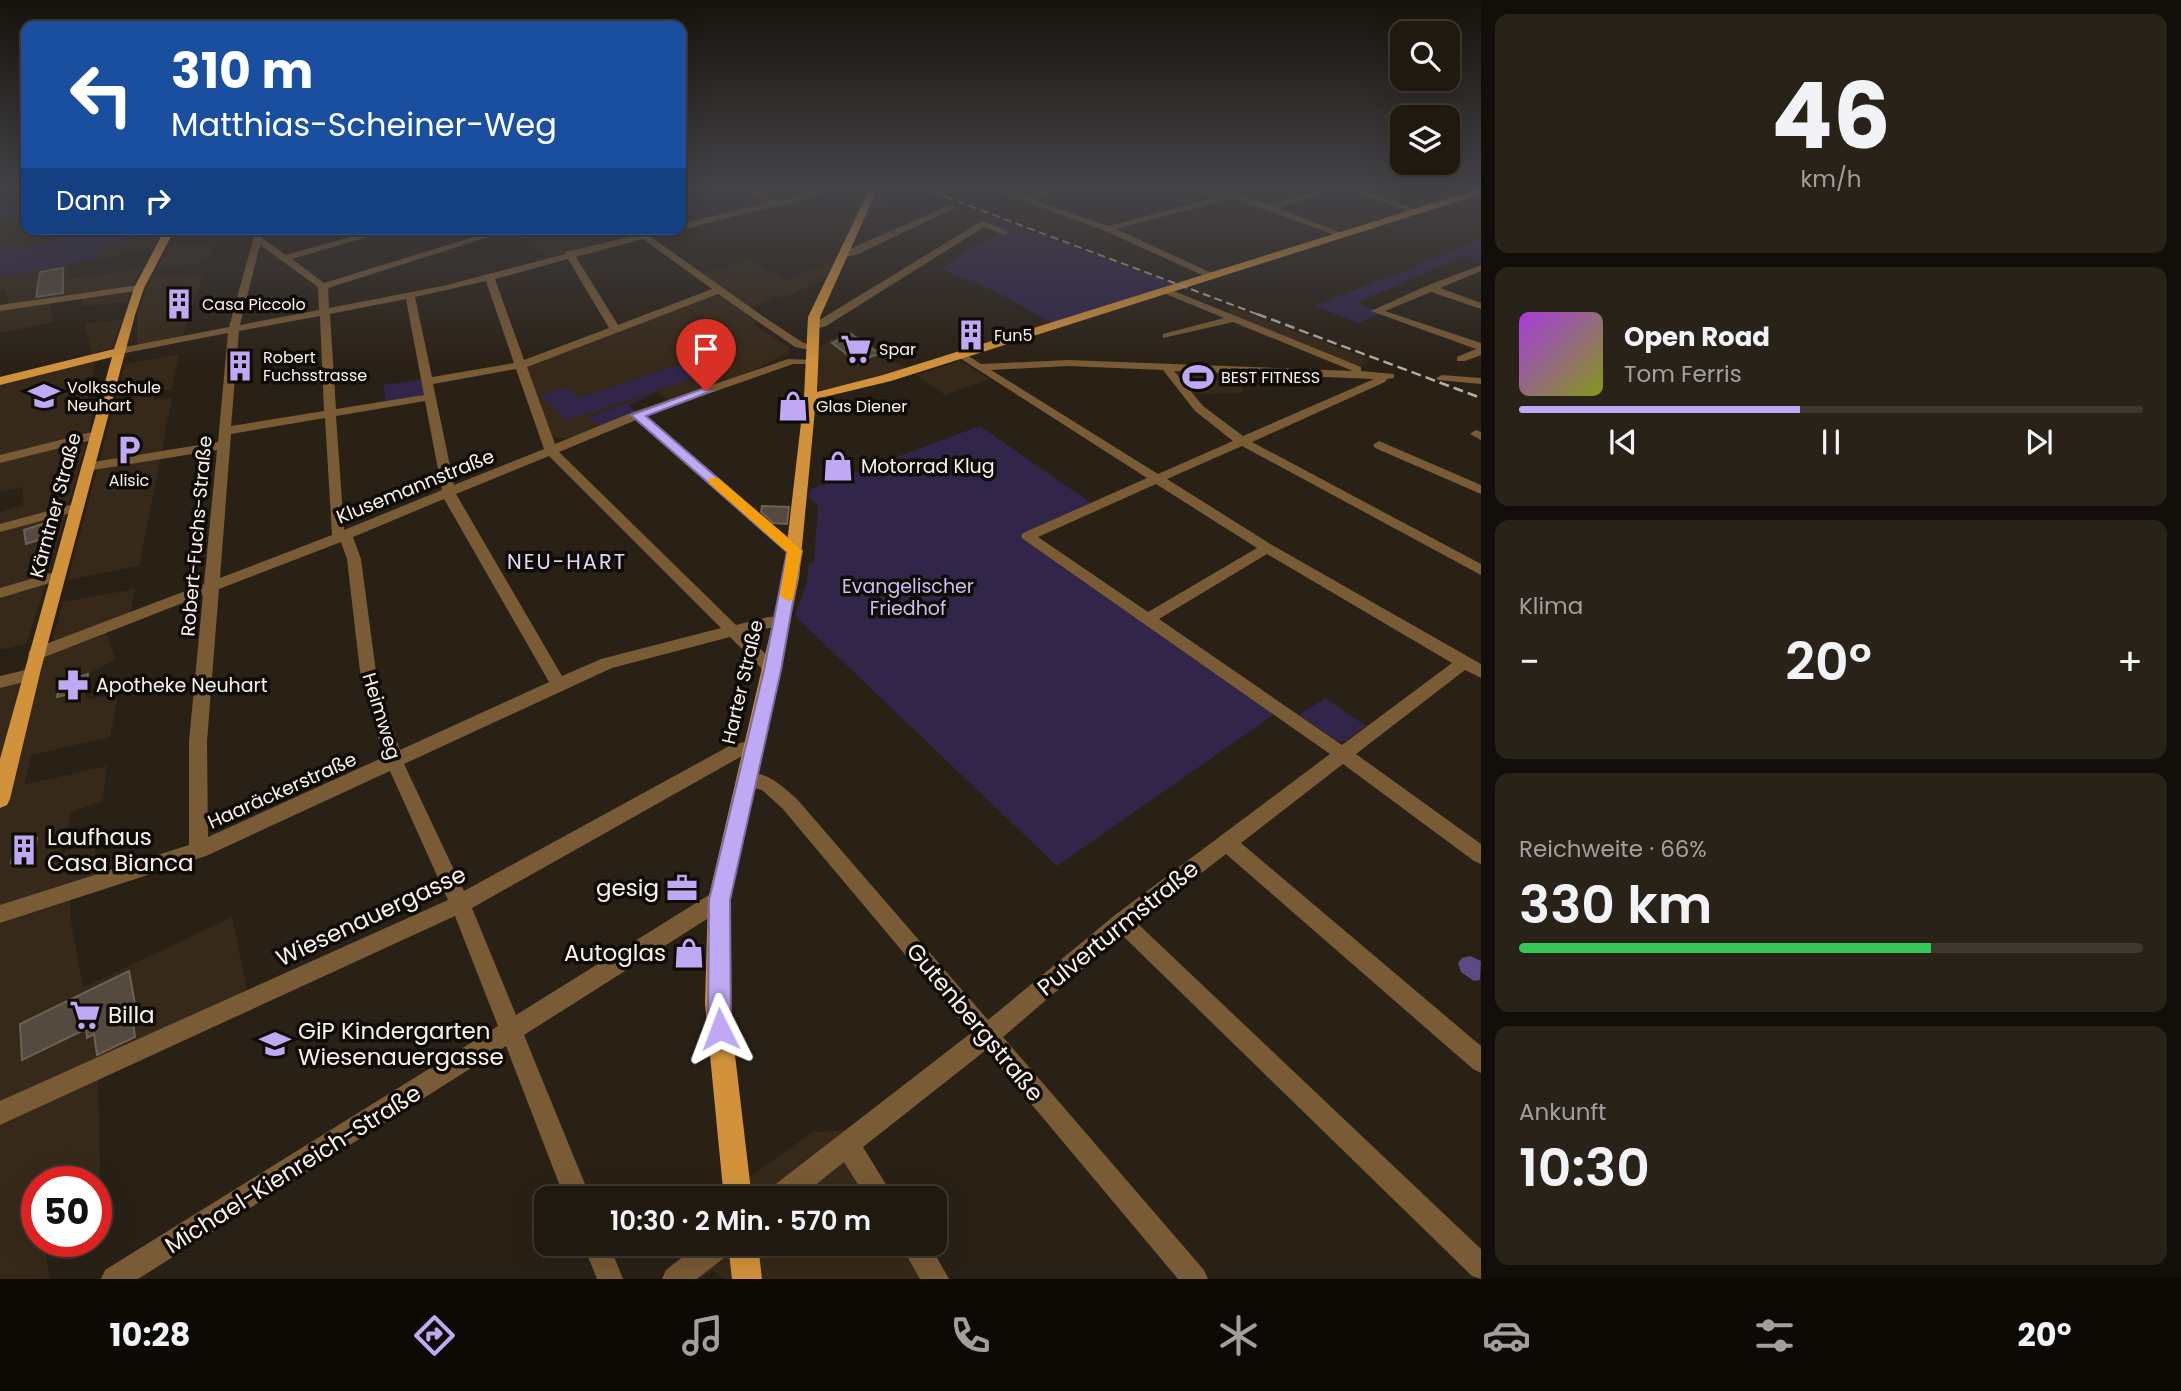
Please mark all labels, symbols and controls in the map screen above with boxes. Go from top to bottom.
map controls [1390,21,1460,175]
button: search [1390,21,1460,91]
text: 310 m [171,37,313,105]
icon: left [56,49,147,140]
text: 46 [1771,52,1891,180]
text: Matthias-Scheiner-Weg [171,102,557,147]
button: layers [1390,105,1460,175]
text: km/h [1800,163,1862,195]
icon: right [139,182,177,220]
text: Dann [56,183,125,219]
building icon: Casa Piccolo [162,287,196,321]
place label: Casa Piccolo [202,293,306,316]
building icon: Fun5 [954,318,988,352]
pin [676,319,736,391]
text: Open Road [1624,319,1770,355]
place label: Fun5 [994,324,1033,347]
icon: arrive [687,330,725,368]
supermarket icon: Spar [839,332,873,366]
place label: Spar [879,338,916,361]
place label: Robert Fuchsstrasse [263,346,367,387]
building icon: Robert Fuchsstrasse [223,349,257,383]
text: Tom Ferris [1624,358,1742,390]
sports icon: BEST FITNESS [1181,360,1215,394]
place label: BEST FITNESS [1221,366,1320,389]
place label: Volksschule Neuhart [67,376,161,417]
school or university icon: Volksschule Neuhart [27,379,61,413]
shop icon: Glas Diener [776,389,810,423]
place label: Glas Diener [816,395,907,418]
icon: previous [1604,423,1642,461]
icon: pause [1812,423,1850,461]
icon: next [2020,423,2058,461]
street label: Kärntner Straße [23,430,88,581]
parking icon: Alisic [112,433,146,467]
street label: Robert-Fuchs-Straße [174,435,219,638]
street label: Klusemannstraße [332,442,498,530]
shop icon: Motorrad Klug [821,449,855,483]
place label: Motorrad Klug [861,453,995,480]
place label: Alisic [109,469,150,492]
district label: NEU-HART [507,547,627,576]
park label: Evangelischer Friedhof [842,573,974,622]
text: Klima [1519,590,1583,622]
street label: Harter Straße [715,617,770,747]
text: 20° [1785,625,1872,698]
text: − [1519,635,1540,688]
text: + [2117,635,2143,688]
pharmacy icon: Apotheke Neuhart [56,668,90,702]
street label: Heimweg [356,669,407,763]
place label: Apotheke Neuhart [96,672,268,699]
street label: Haaräckerstraße [203,745,361,835]
place label: Laufhaus Casa Bianca [47,821,194,879]
building icon: Laufhaus Casa Bianca [7,833,41,867]
text: Reichweite · 66% [1519,833,1707,865]
street label: Pulverturmstraße [1031,853,1205,1003]
street label: Wiesenauergasse [271,858,471,974]
text: 330 km [1519,868,1712,941]
office icon: gesig [665,871,699,905]
place label: gesig [596,872,659,904]
shop icon: Autoglas [672,936,706,970]
street label: Gutenbergstraße [899,936,1051,1108]
place label: Autoglas [564,937,666,969]
position arrow [683,992,757,1066]
supermarket icon: Billa [68,998,102,1032]
place label: Billa [108,999,155,1031]
place label: GiP Kindergarten Wiesenauergasse [298,1015,504,1073]
school or university icon: GiP Kindergarten Wiesenauergasse [258,1027,292,1061]
street label: Michael-Kienreich-Straße [159,1077,427,1261]
text: Ankunft [1519,1096,1606,1128]
text: 10:30 [1519,1131,1650,1204]
speed limit sign: 50 [21,1166,112,1257]
text: 10:30 · 2 Min. · 570 m [610,1203,871,1239]
icon: directions [410,1311,459,1360]
icon: music [678,1311,727,1360]
icon: phone [946,1311,995,1360]
icon: climate [1214,1311,1263,1360]
icon: car [1482,1311,1531,1360]
icon: filters [1750,1311,1799,1360]
text: 10:28 [110,1312,191,1357]
text: 20° [2018,1312,2071,1357]

